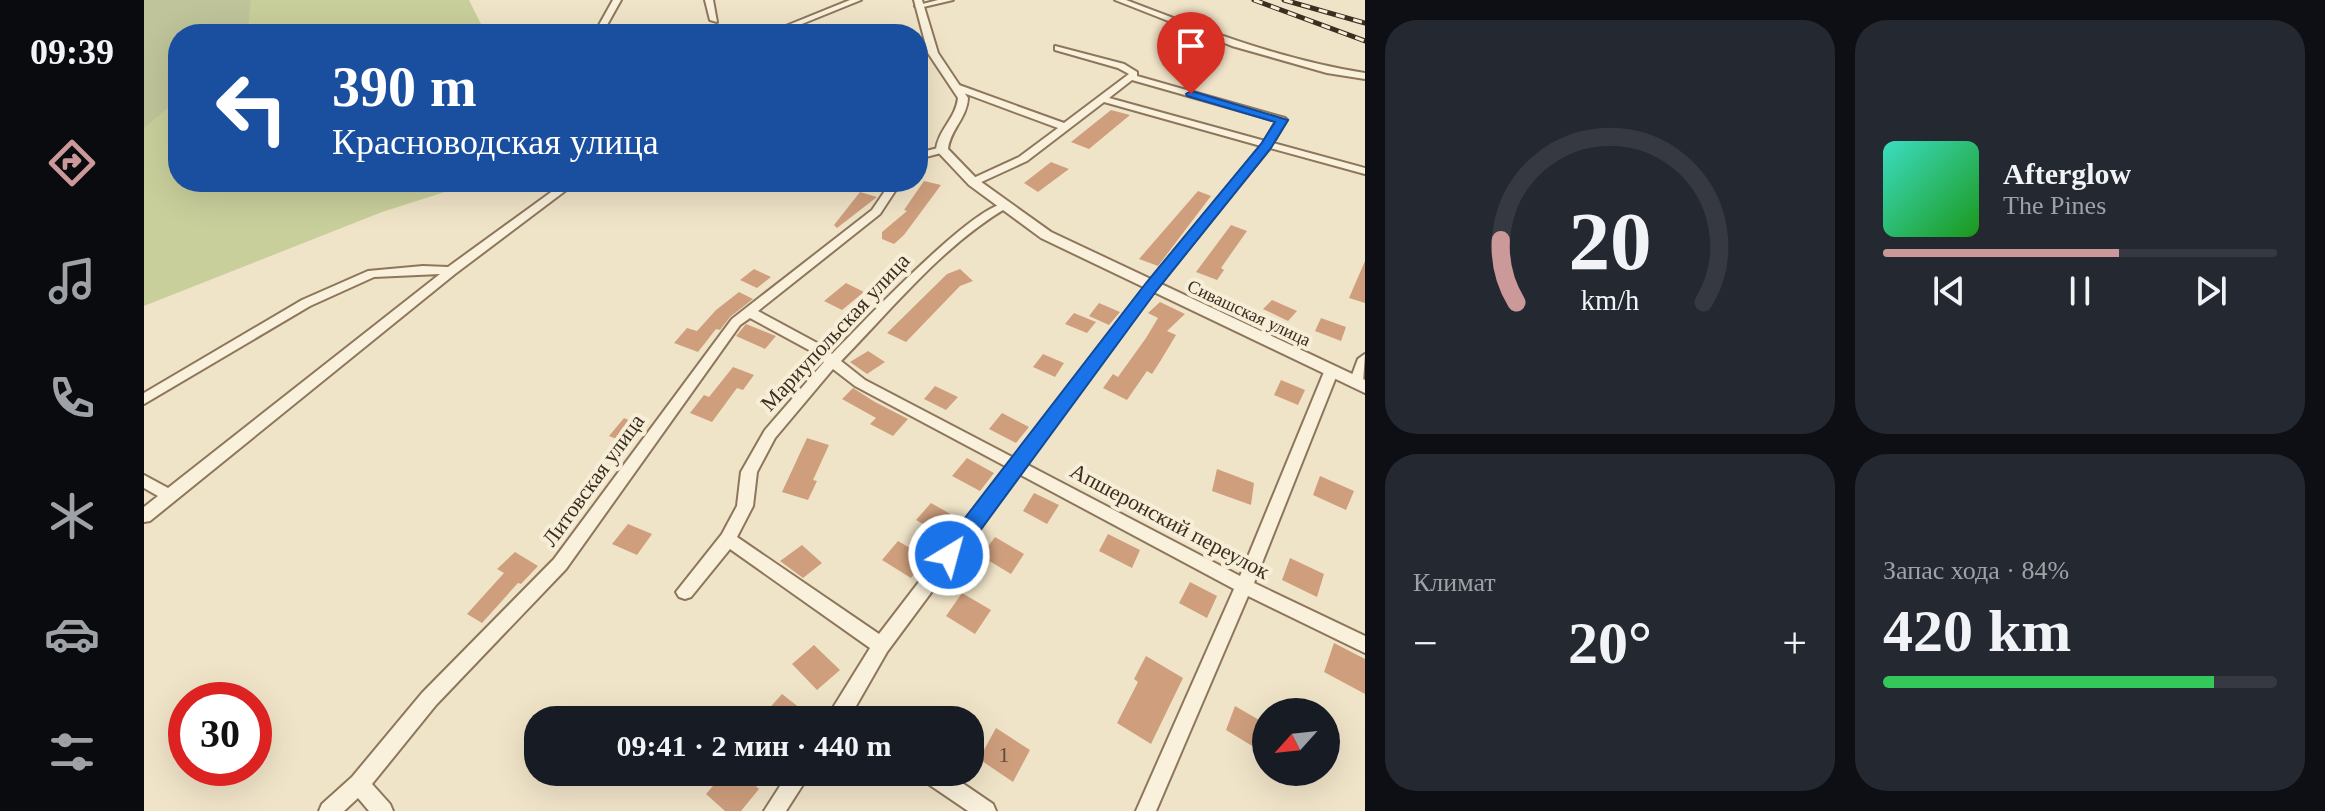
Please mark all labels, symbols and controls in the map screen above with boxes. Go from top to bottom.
pin [1157,12,1225,94]
icon: arrive [1169,24,1213,68]
text: 09:39 [30,32,114,72]
icon: left [200,56,304,160]
text: 390 m [332,56,477,118]
text: Красноводская улица [332,122,659,162]
icon: directions [44,135,100,191]
text: Afterglow [2003,157,2131,190]
text: The Pines [2003,191,2106,220]
text: 20 [1568,194,1652,286]
street label: Мариупольская улица [755,248,915,416]
icon: music [44,253,100,309]
icon: previous [1927,269,1971,313]
icon: pause [2058,269,2102,313]
icon: next [2189,269,2233,313]
street label: Сивашская улица [1184,276,1314,350]
text: km/h [1581,285,1639,316]
icon: phone [44,370,100,426]
street label: Литовская улица [537,409,649,551]
street label: Апшеронский переулок [1066,458,1274,584]
icon: climate [44,488,100,544]
position arrow [907,513,991,597]
text: Запас хода · 84% [1883,556,2069,585]
text: Климат [1413,568,1496,597]
text: 420 km [1883,598,2071,664]
icon: car [44,606,100,662]
text: 20° [1568,610,1652,676]
text: − [1413,619,1438,668]
text: + [1782,619,1807,668]
speed limit sign: 30 [168,682,272,786]
north arrow [1252,698,1340,786]
map controls [1252,698,1340,786]
icon: filters [44,724,100,780]
text: 09:41 · 2 мин · 440 m [617,729,892,762]
house number: 1 [999,742,1010,767]

